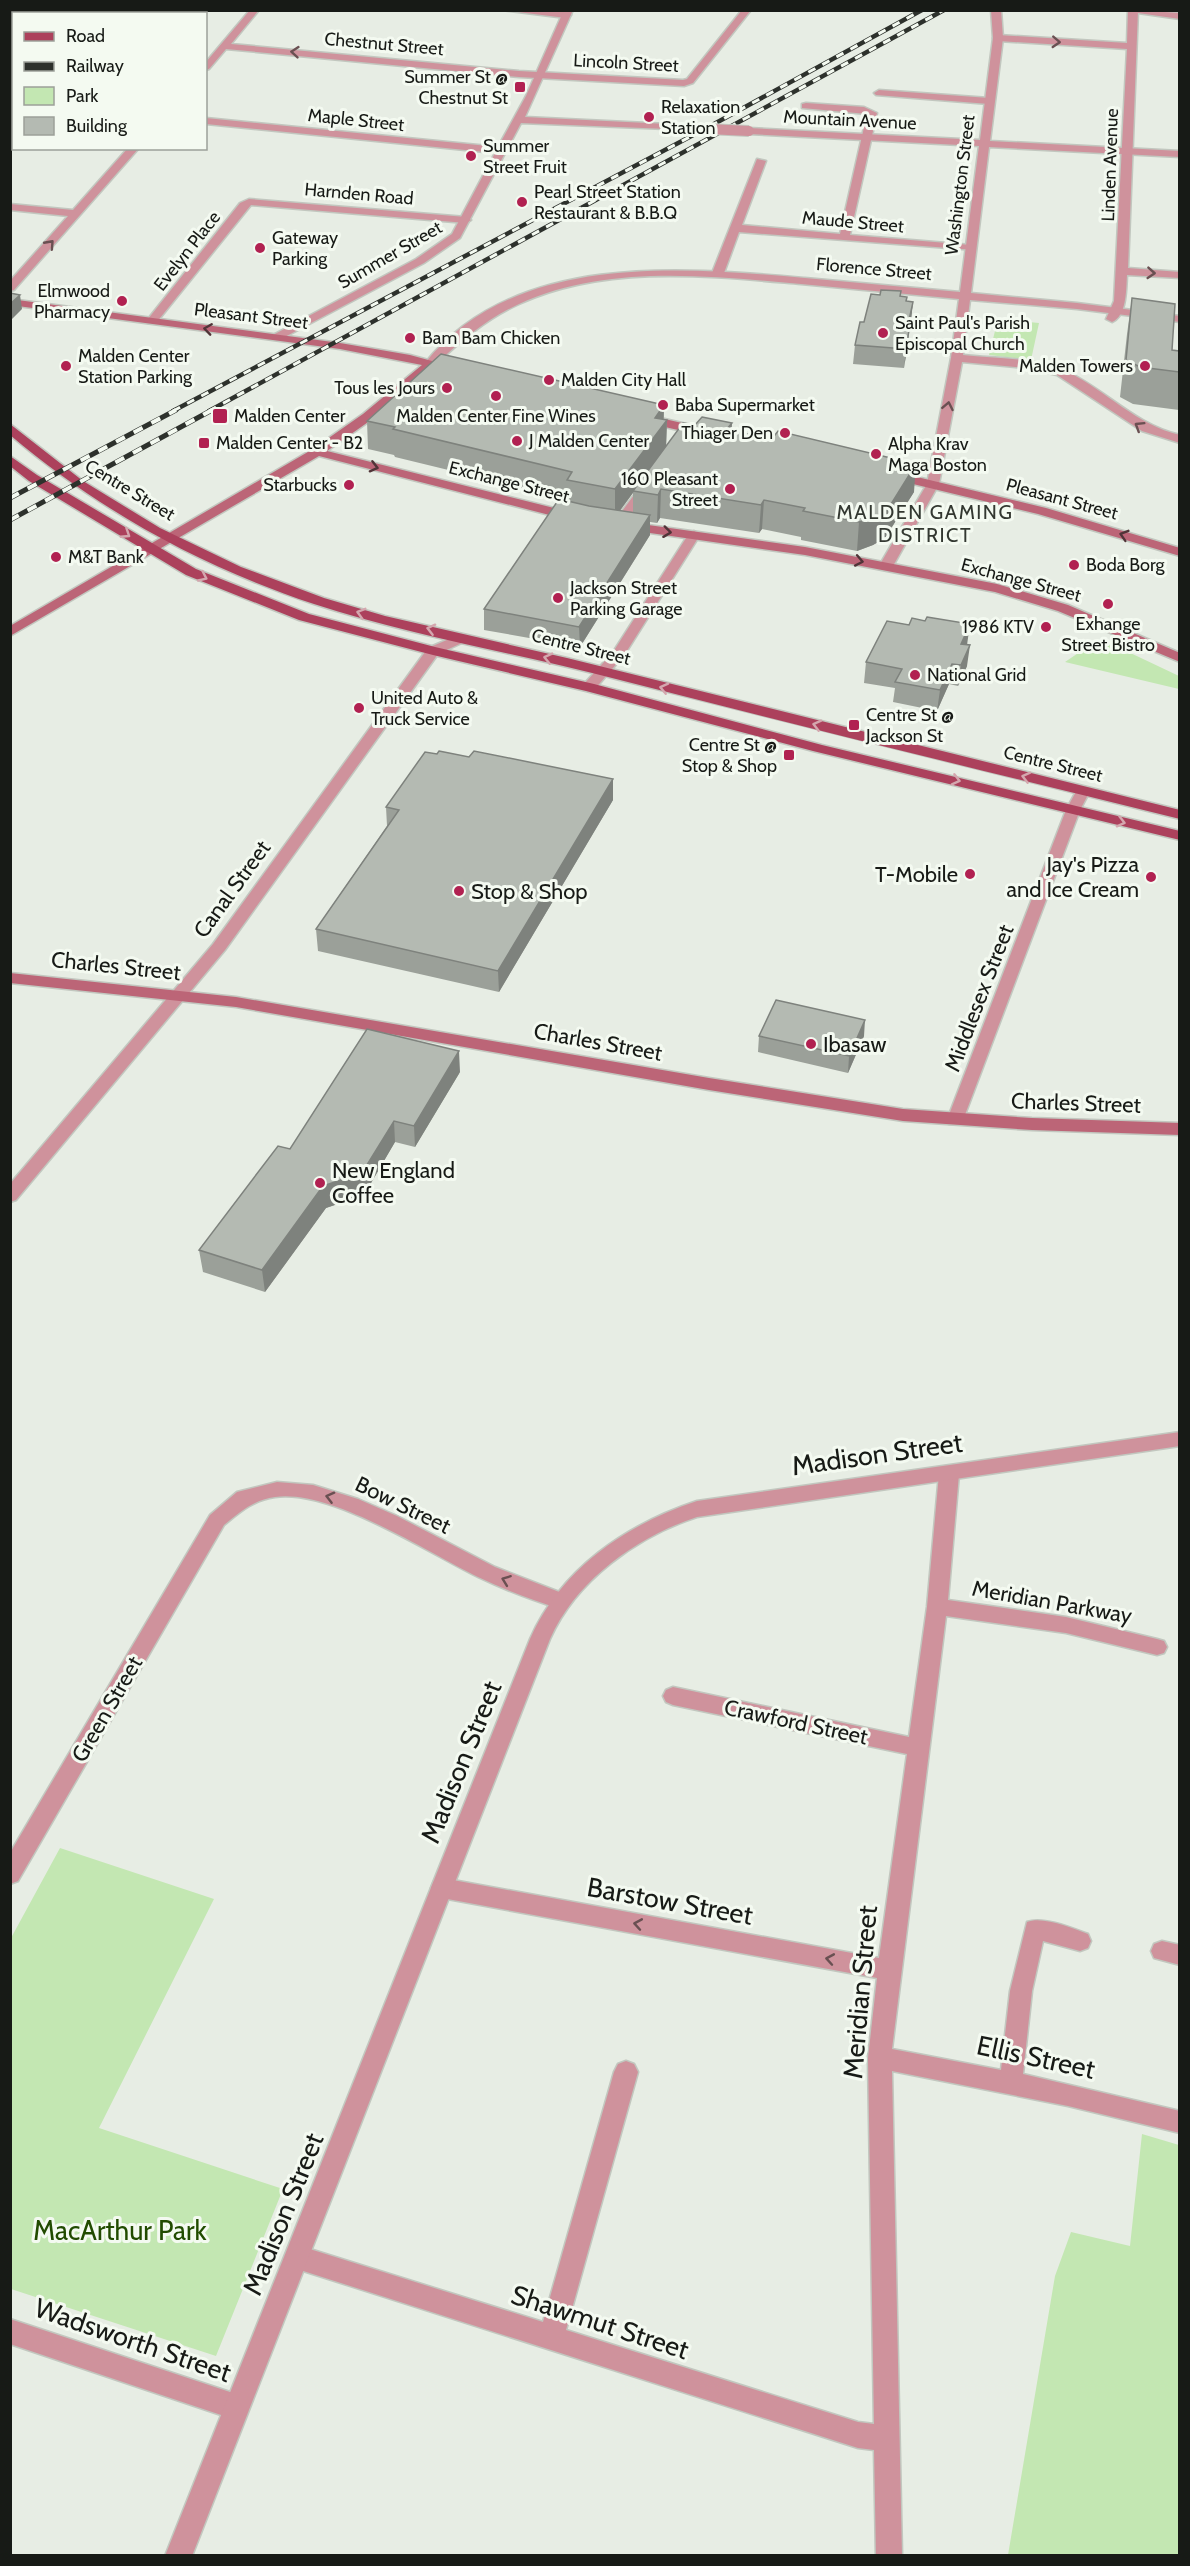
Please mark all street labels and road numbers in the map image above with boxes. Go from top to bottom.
street label: Chestnut Street [324,28,444,60]
street label: Lincoln Street [573,49,679,77]
street label: Maple Street [307,104,405,136]
street label: Mountain Avenue [783,106,917,134]
street label: Linden Avenue [1097,108,1123,222]
street label: Washington Street [940,114,980,256]
street label: Harnden Road [304,178,414,210]
street label: Evelyn Place [149,207,225,295]
street label: Maude Street [801,207,905,237]
street label: Summer Street [334,216,446,294]
street label: Florence Street [815,253,933,285]
street label: Pleasant Street [193,298,309,334]
street label: Centre Street [81,455,179,525]
street label: Exchange Street [447,456,571,508]
street label: Pleasant Street [1004,474,1120,524]
street label: Exchange Street [959,553,1083,607]
street label: Centre Street [529,624,633,670]
street label: Centre Street [1001,741,1105,787]
street label: Canal Street [188,835,277,943]
street label: Middlesex Street [939,920,1020,1075]
street label: Charles Street [50,946,183,986]
street label: Charles Street [532,1017,665,1067]
street label: Charles Street [1011,1087,1142,1119]
street label: Madison Street [790,1426,964,1482]
street label: Bow Street [351,1470,456,1540]
street label: Meridian Parkway [970,1575,1134,1629]
street label: Green Street [66,1651,148,1767]
street label: Madison Street [413,1676,509,1848]
street label: Crawford Street [722,1694,871,1750]
street label: Barstow Street [585,1870,755,1932]
street label: Meridian Street [836,1904,884,2080]
street label: Ellis Street [974,2028,1098,2086]
street label: Madison Street [235,2128,331,2300]
street label: Shawmut Street [507,2278,693,2366]
street label: Wadsworth Street [30,2291,236,2389]

